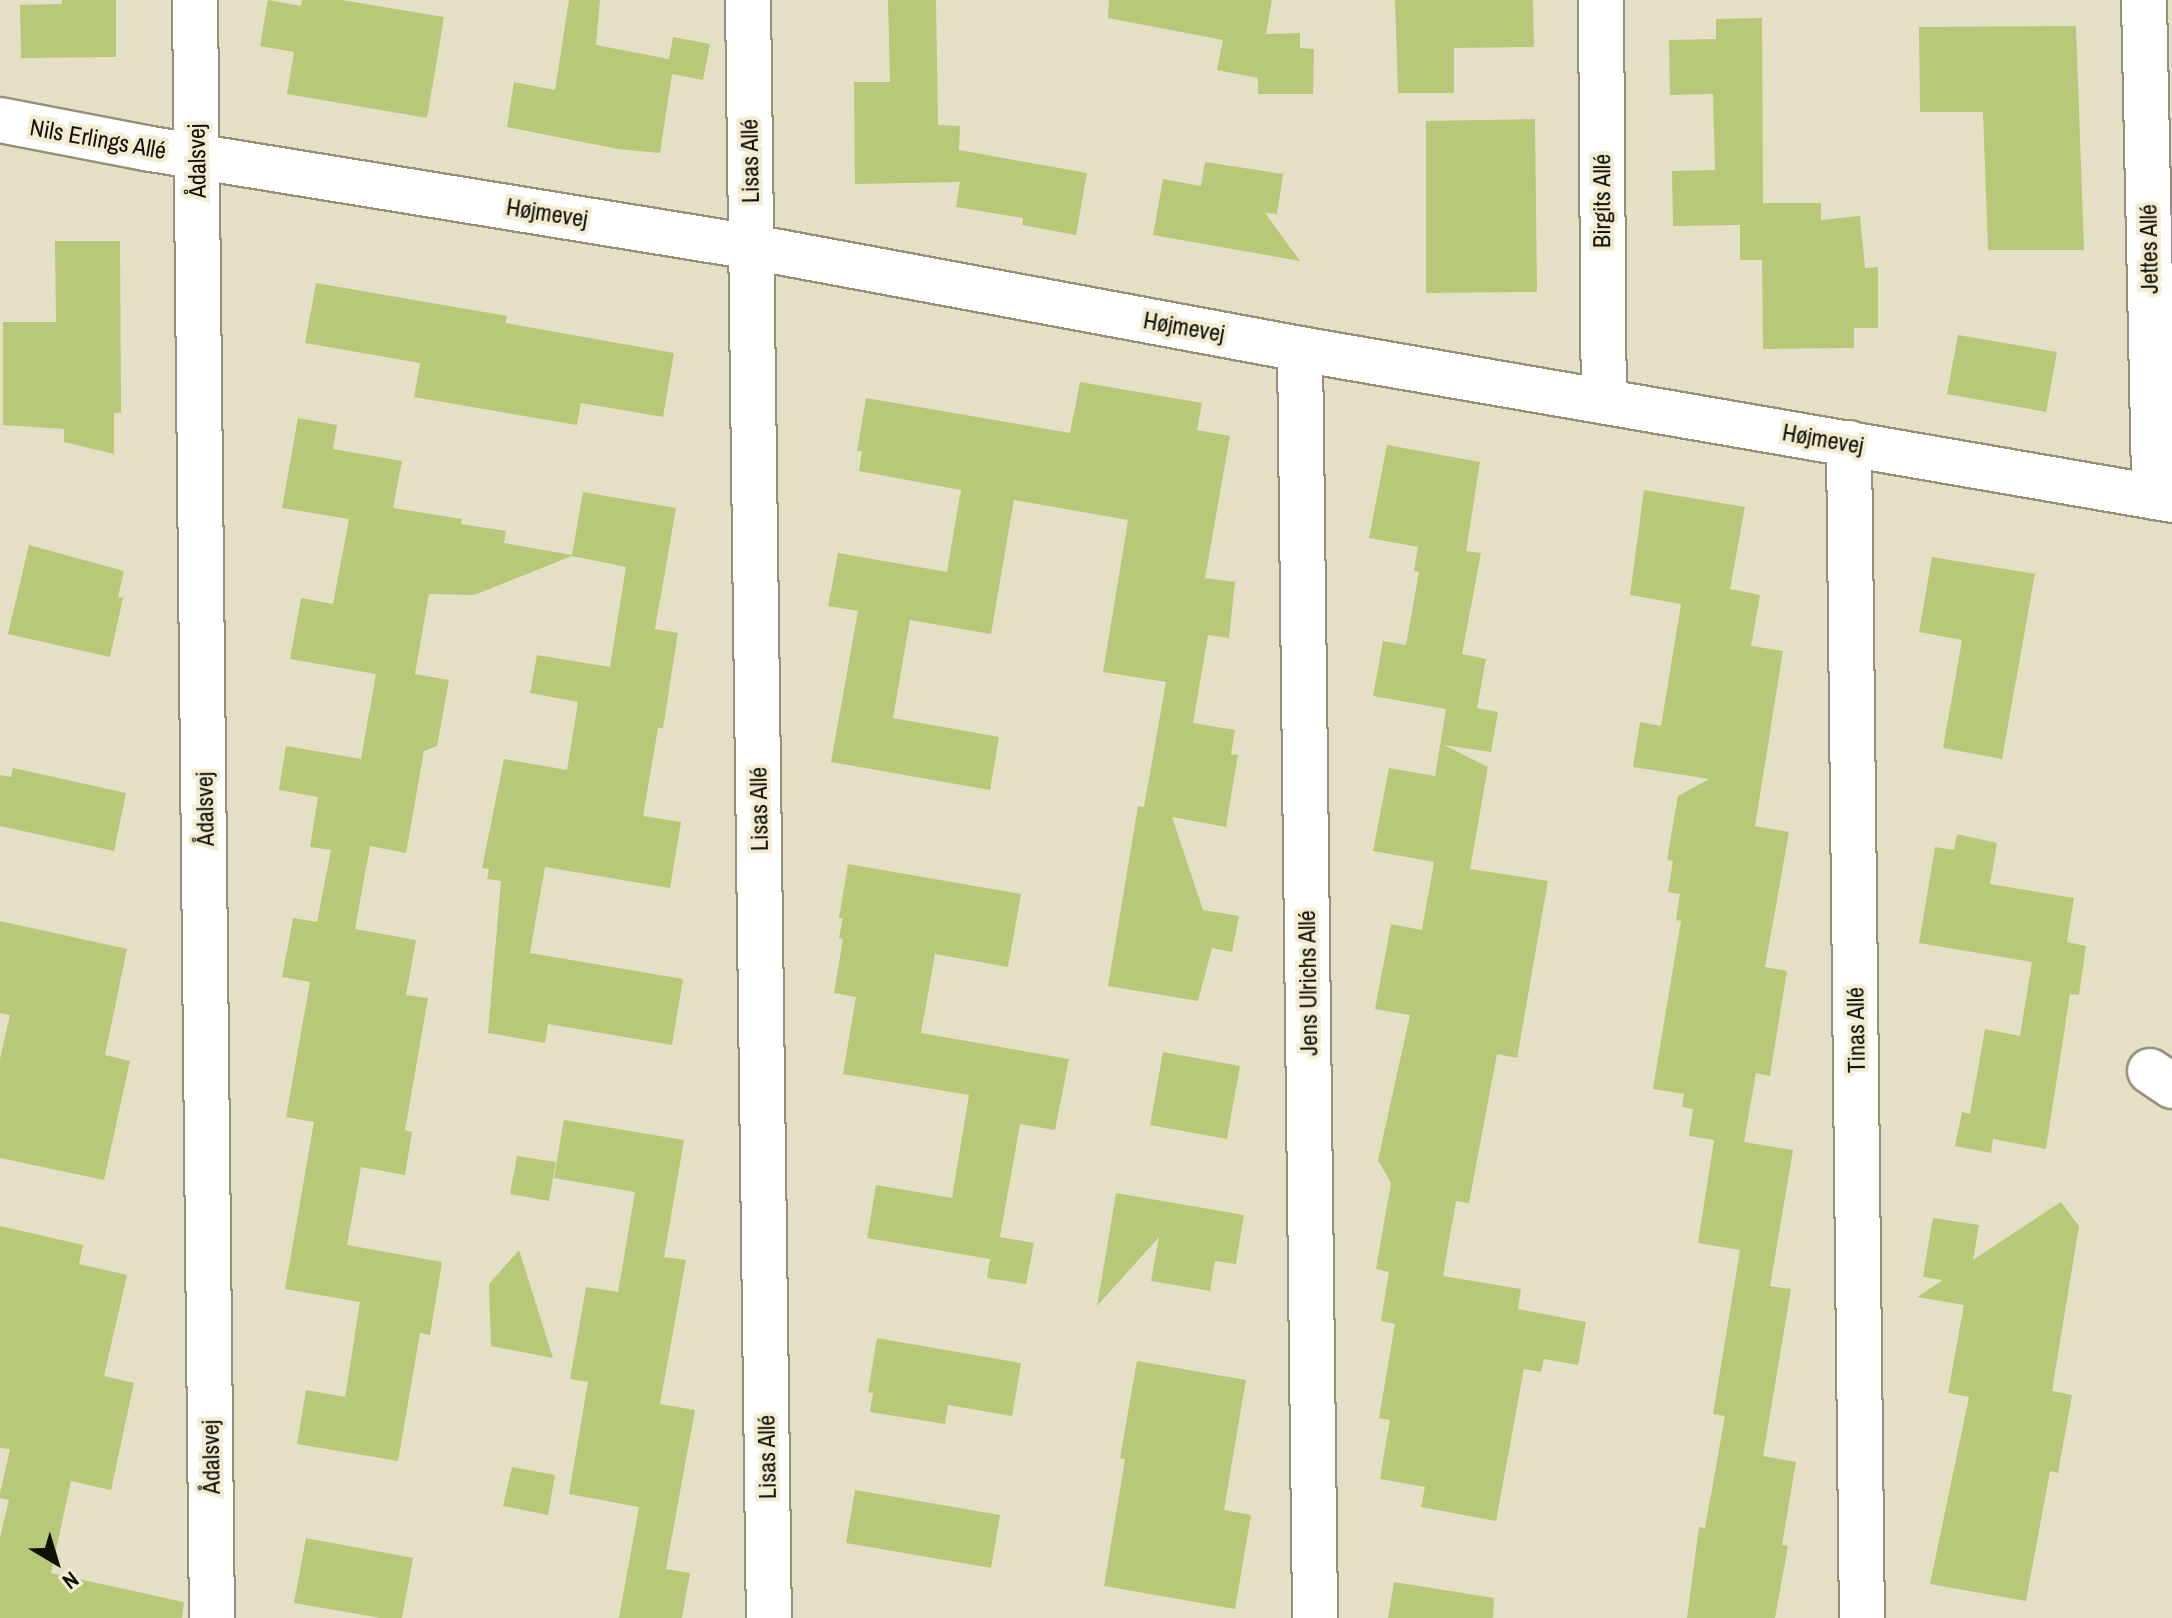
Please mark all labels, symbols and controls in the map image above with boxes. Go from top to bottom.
street label: Nils Erlings Allé [27,113,169,165]
street label: Lisas Allé [735,118,765,204]
street label: Ådalsvej [182,124,212,198]
street label: Birgits Allé [1588,153,1616,249]
street label: Højmevej [504,192,590,234]
street label: Jettes Allé [2134,203,2164,295]
street label: Højmevej [1141,306,1227,348]
street label: Højmevej [1780,418,1866,460]
street label: Lisas Allé [744,766,774,852]
street label: Ådalsvej [190,772,220,846]
street label: Jens Ulrichs Allé [1292,909,1324,1057]
street label: Tinas Allé [1841,986,1871,1074]
street label: Lisas Allé [752,1414,782,1500]
street label: Ådalsvej [196,1420,226,1494]
north arrow [16,1522,96,1602]
text: N [56,1565,85,1597]

